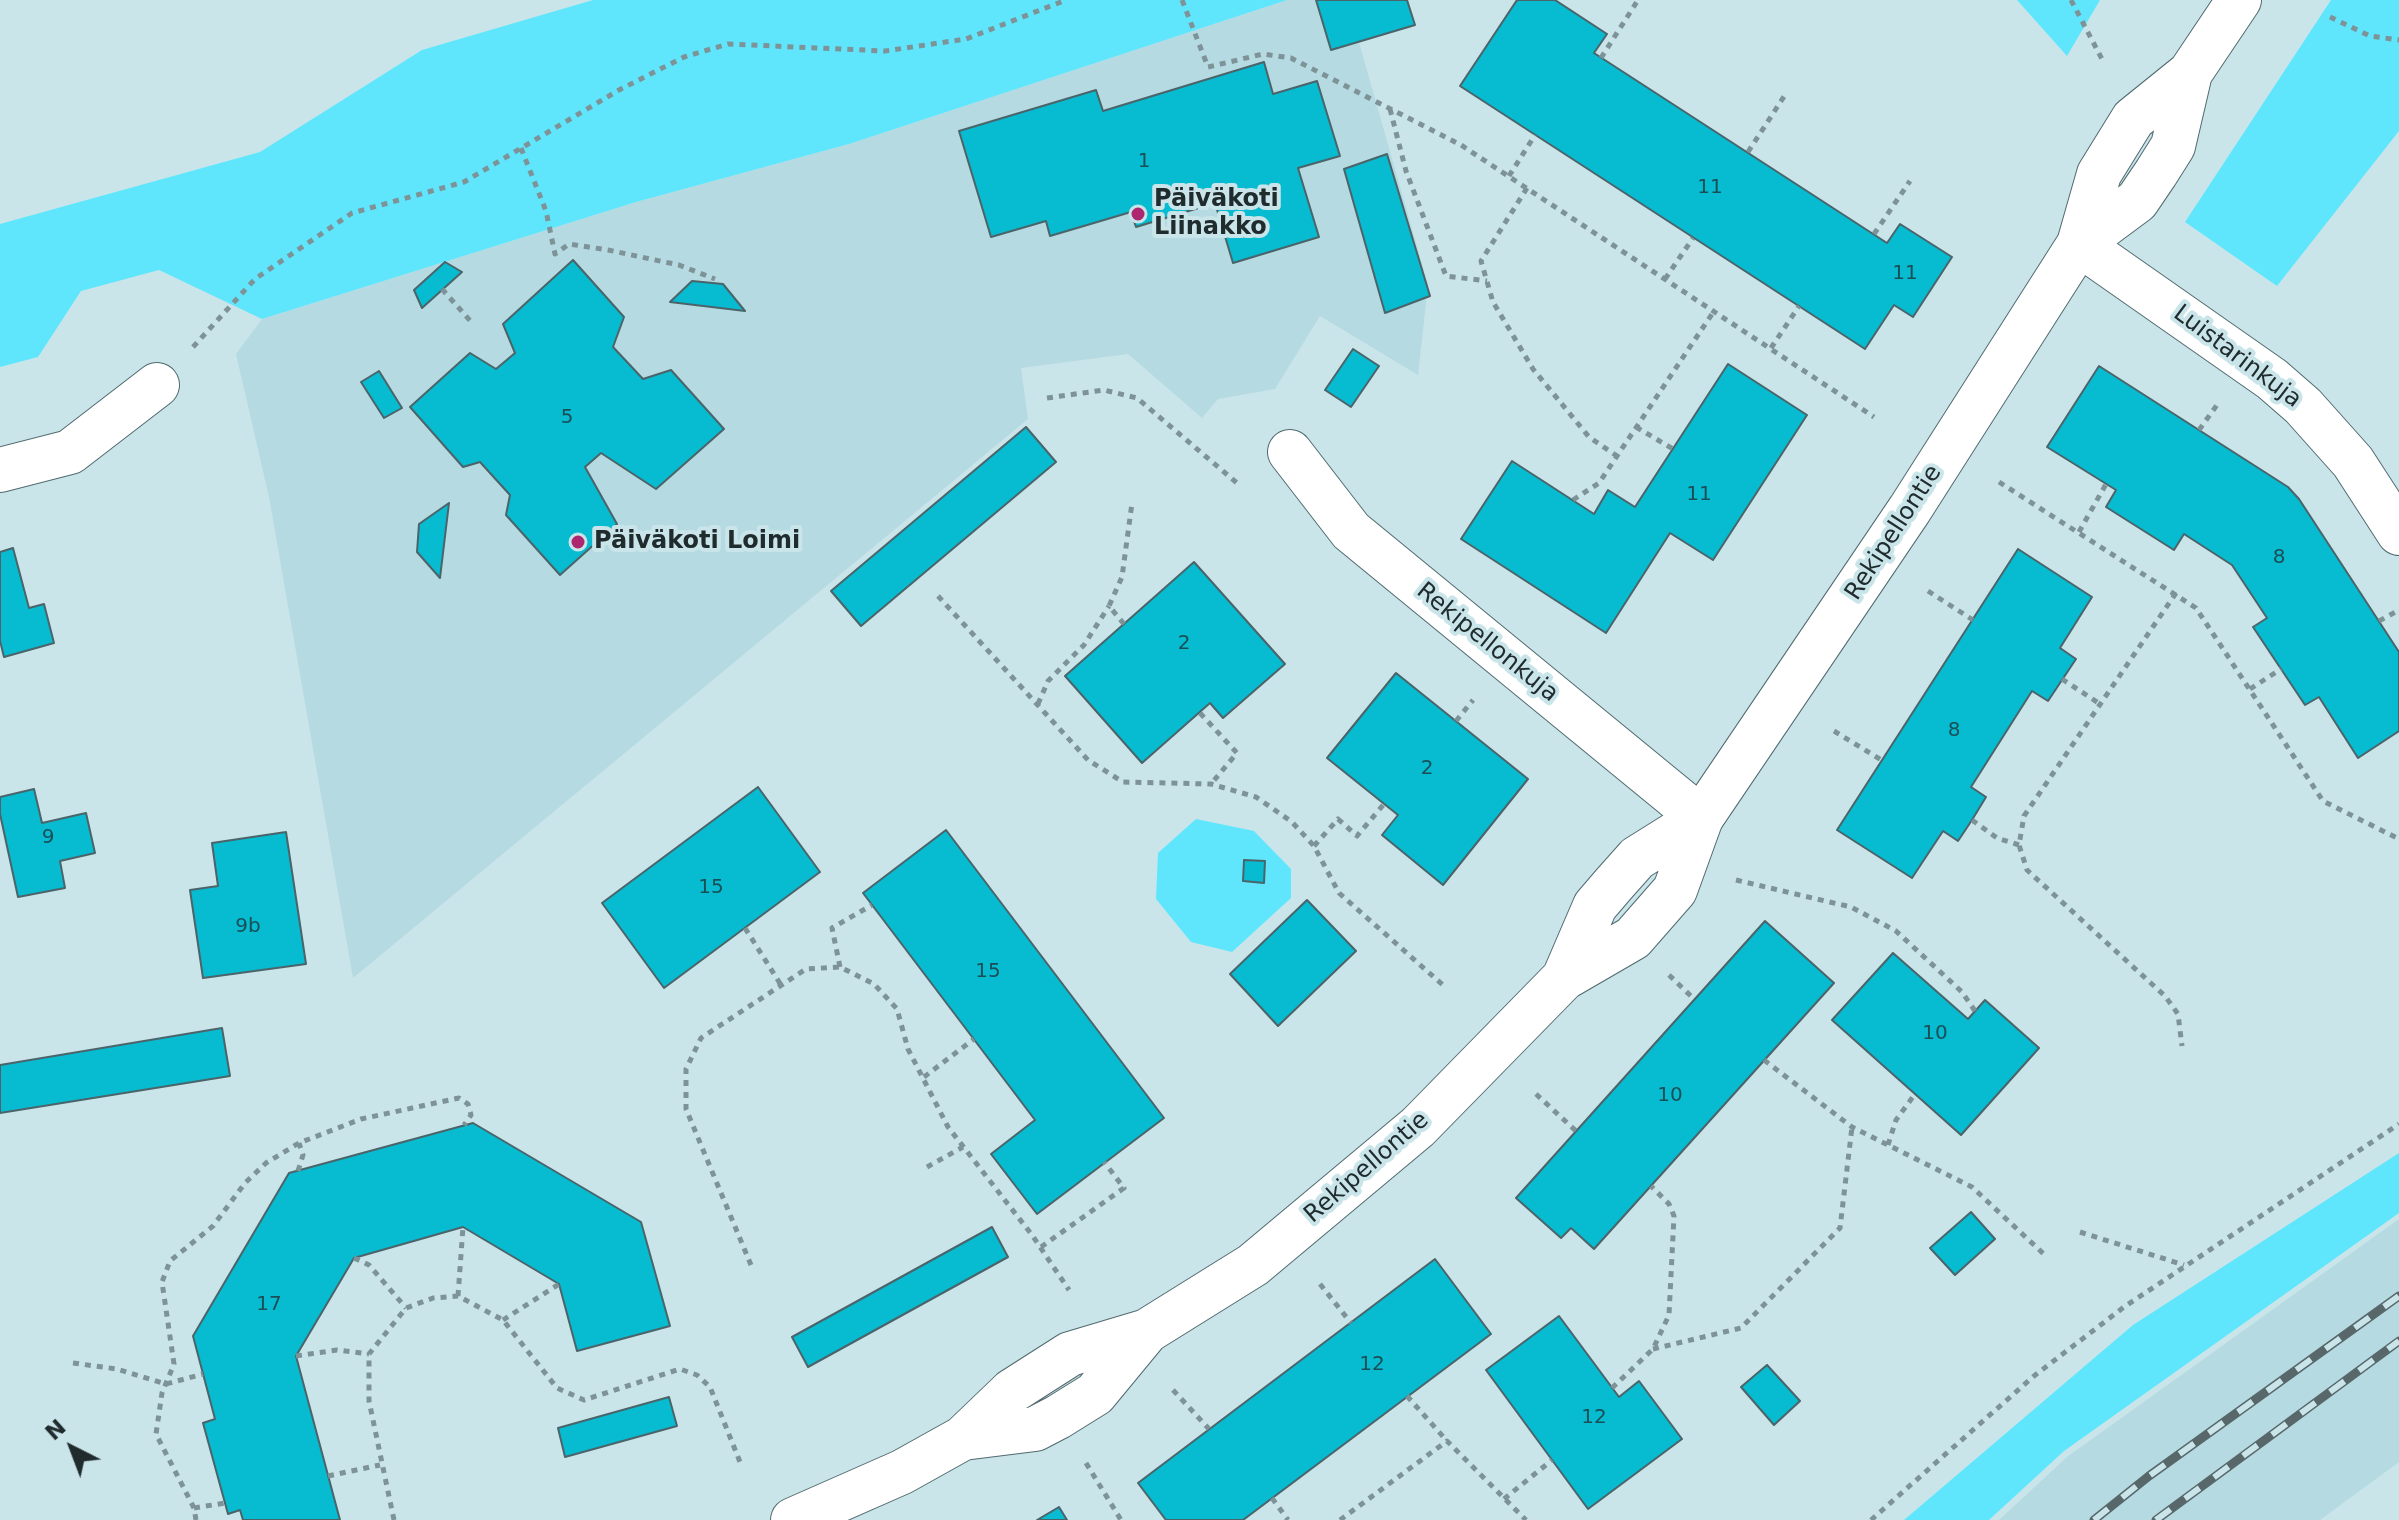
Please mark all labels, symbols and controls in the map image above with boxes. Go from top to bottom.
house number: 1 [1138,150,1150,174]
house number: 11 [1697,176,1723,200]
place label: Päiväkoti Liinakko [1154,186,1279,242]
marker: Päiväkoti Liinakko [1129,205,1147,223]
house number: 11 [1892,262,1918,286]
street label: Luistarinkuja [2167,299,2307,415]
house number: 5 [561,406,573,430]
street label: Rekipellontie [1840,460,1948,606]
house number: 11 [1686,483,1712,507]
place label: Päiväkoti Loimi [594,528,800,556]
marker: Päiväkoti Loimi [569,533,587,551]
house number: 8 [2273,546,2285,570]
street label: Rekipellonkuja [1410,577,1564,709]
house number: 2 [1178,632,1190,656]
house number: 8 [1948,719,1960,743]
house number: 2 [1421,757,1433,781]
house number: 9 [42,826,54,850]
house number: 15 [698,876,724,900]
house number: 9b [235,915,261,939]
house number: 15 [975,960,1001,984]
house number: 10 [1922,1022,1948,1046]
house number: 10 [1657,1084,1683,1108]
street label: Rekipellontie [1299,1106,1435,1230]
house number: 17 [256,1293,282,1317]
house number: 12 [1359,1353,1385,1377]
house number: 12 [1581,1406,1607,1430]
north arrow [32,1408,112,1488]
text: N [40,1414,71,1445]

